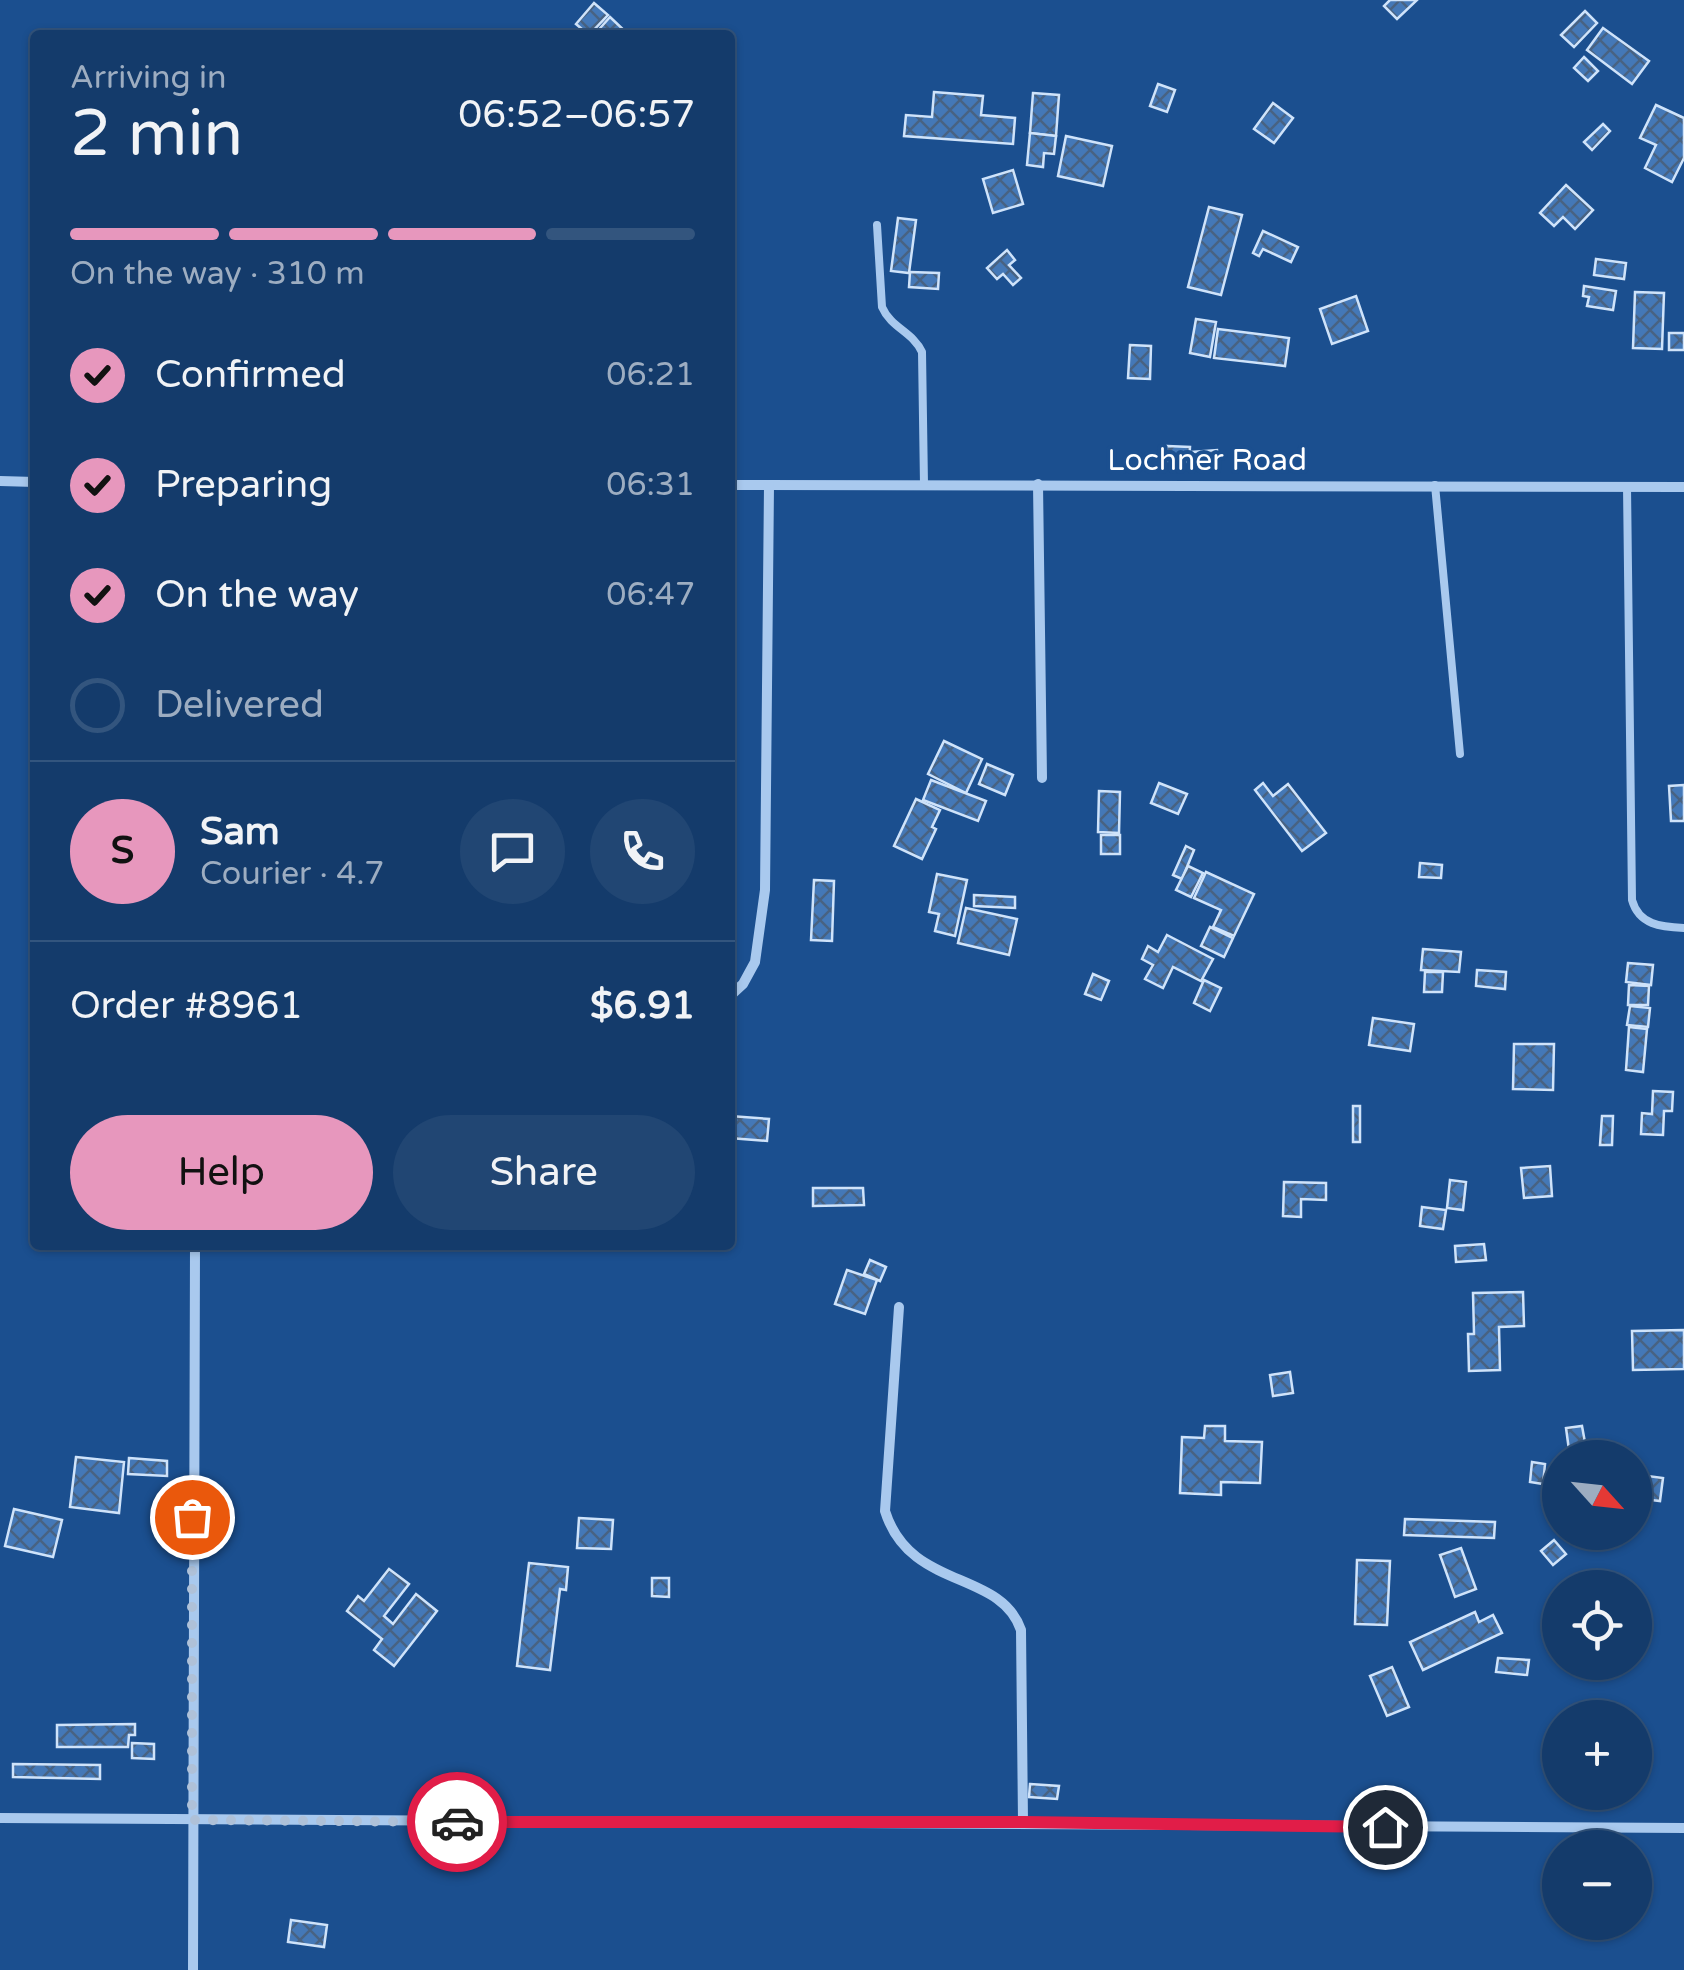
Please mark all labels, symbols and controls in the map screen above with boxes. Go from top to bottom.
text: Arriving in [70,59,227,97]
text: 06:52–06:57 [458,92,695,138]
text: 2 min [70,95,243,174]
text: On the way · 310 m [70,255,365,293]
icon: check [70,348,125,403]
text: Confirmed [155,352,346,398]
text: 06:21 [606,356,695,394]
street label: Lochner Road [1107,442,1307,479]
icon: check [70,458,125,513]
text: Preparing [155,462,332,508]
text: 06:31 [606,466,695,504]
icon: check [70,568,125,623]
text: On the way [155,572,359,618]
text: 06:47 [606,576,695,614]
text: Delivered [155,682,324,728]
button: chat [460,799,565,904]
button: phone [590,799,695,904]
text: Sam [200,809,280,855]
text: S [111,828,134,874]
text: Courier · 4.7 [200,855,384,893]
text: Order #8961 [70,983,303,1029]
text: $6.91 [590,983,695,1029]
button: Help [70,1115,373,1230]
button: Share [393,1115,695,1230]
north arrow [1542,1440,1652,1550]
map controls [1542,1440,1652,1940]
pin [150,1475,235,1560]
icon: bag [165,1490,220,1545]
button: locate [1542,1570,1652,1680]
button: + [1542,1700,1652,1810]
courier [407,1772,507,1872]
pin [1343,1785,1428,1870]
icon: car [430,1795,485,1850]
icon: home [1358,1800,1413,1855]
button: − [1542,1830,1652,1940]

